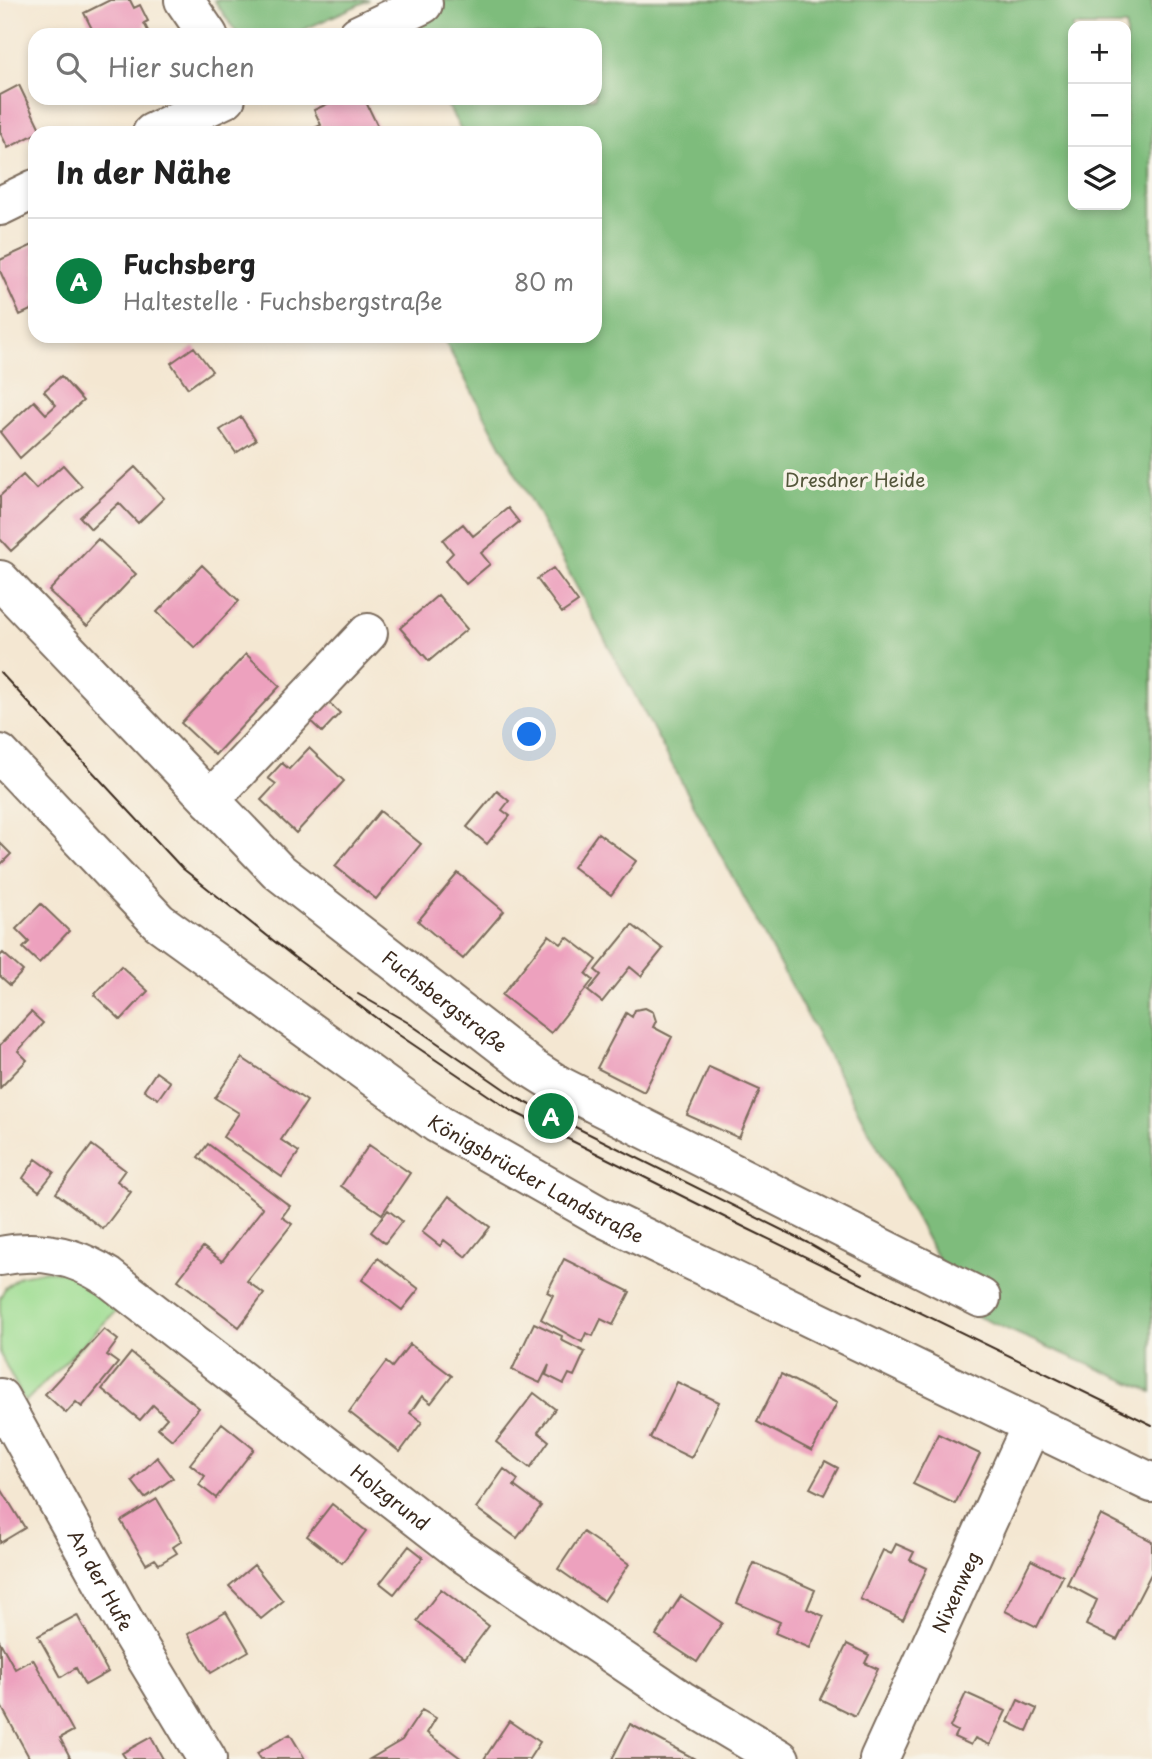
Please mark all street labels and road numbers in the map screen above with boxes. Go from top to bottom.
street label: Fuchsbergstraße [376,943,514,1058]
street label: Königsbrücker Landstraße [422,1107,649,1249]
street label: Holzgrund [345,1457,436,1536]
street label: An der Hufe [62,1524,141,1635]
street label: Nixenweg [925,1546,986,1637]

